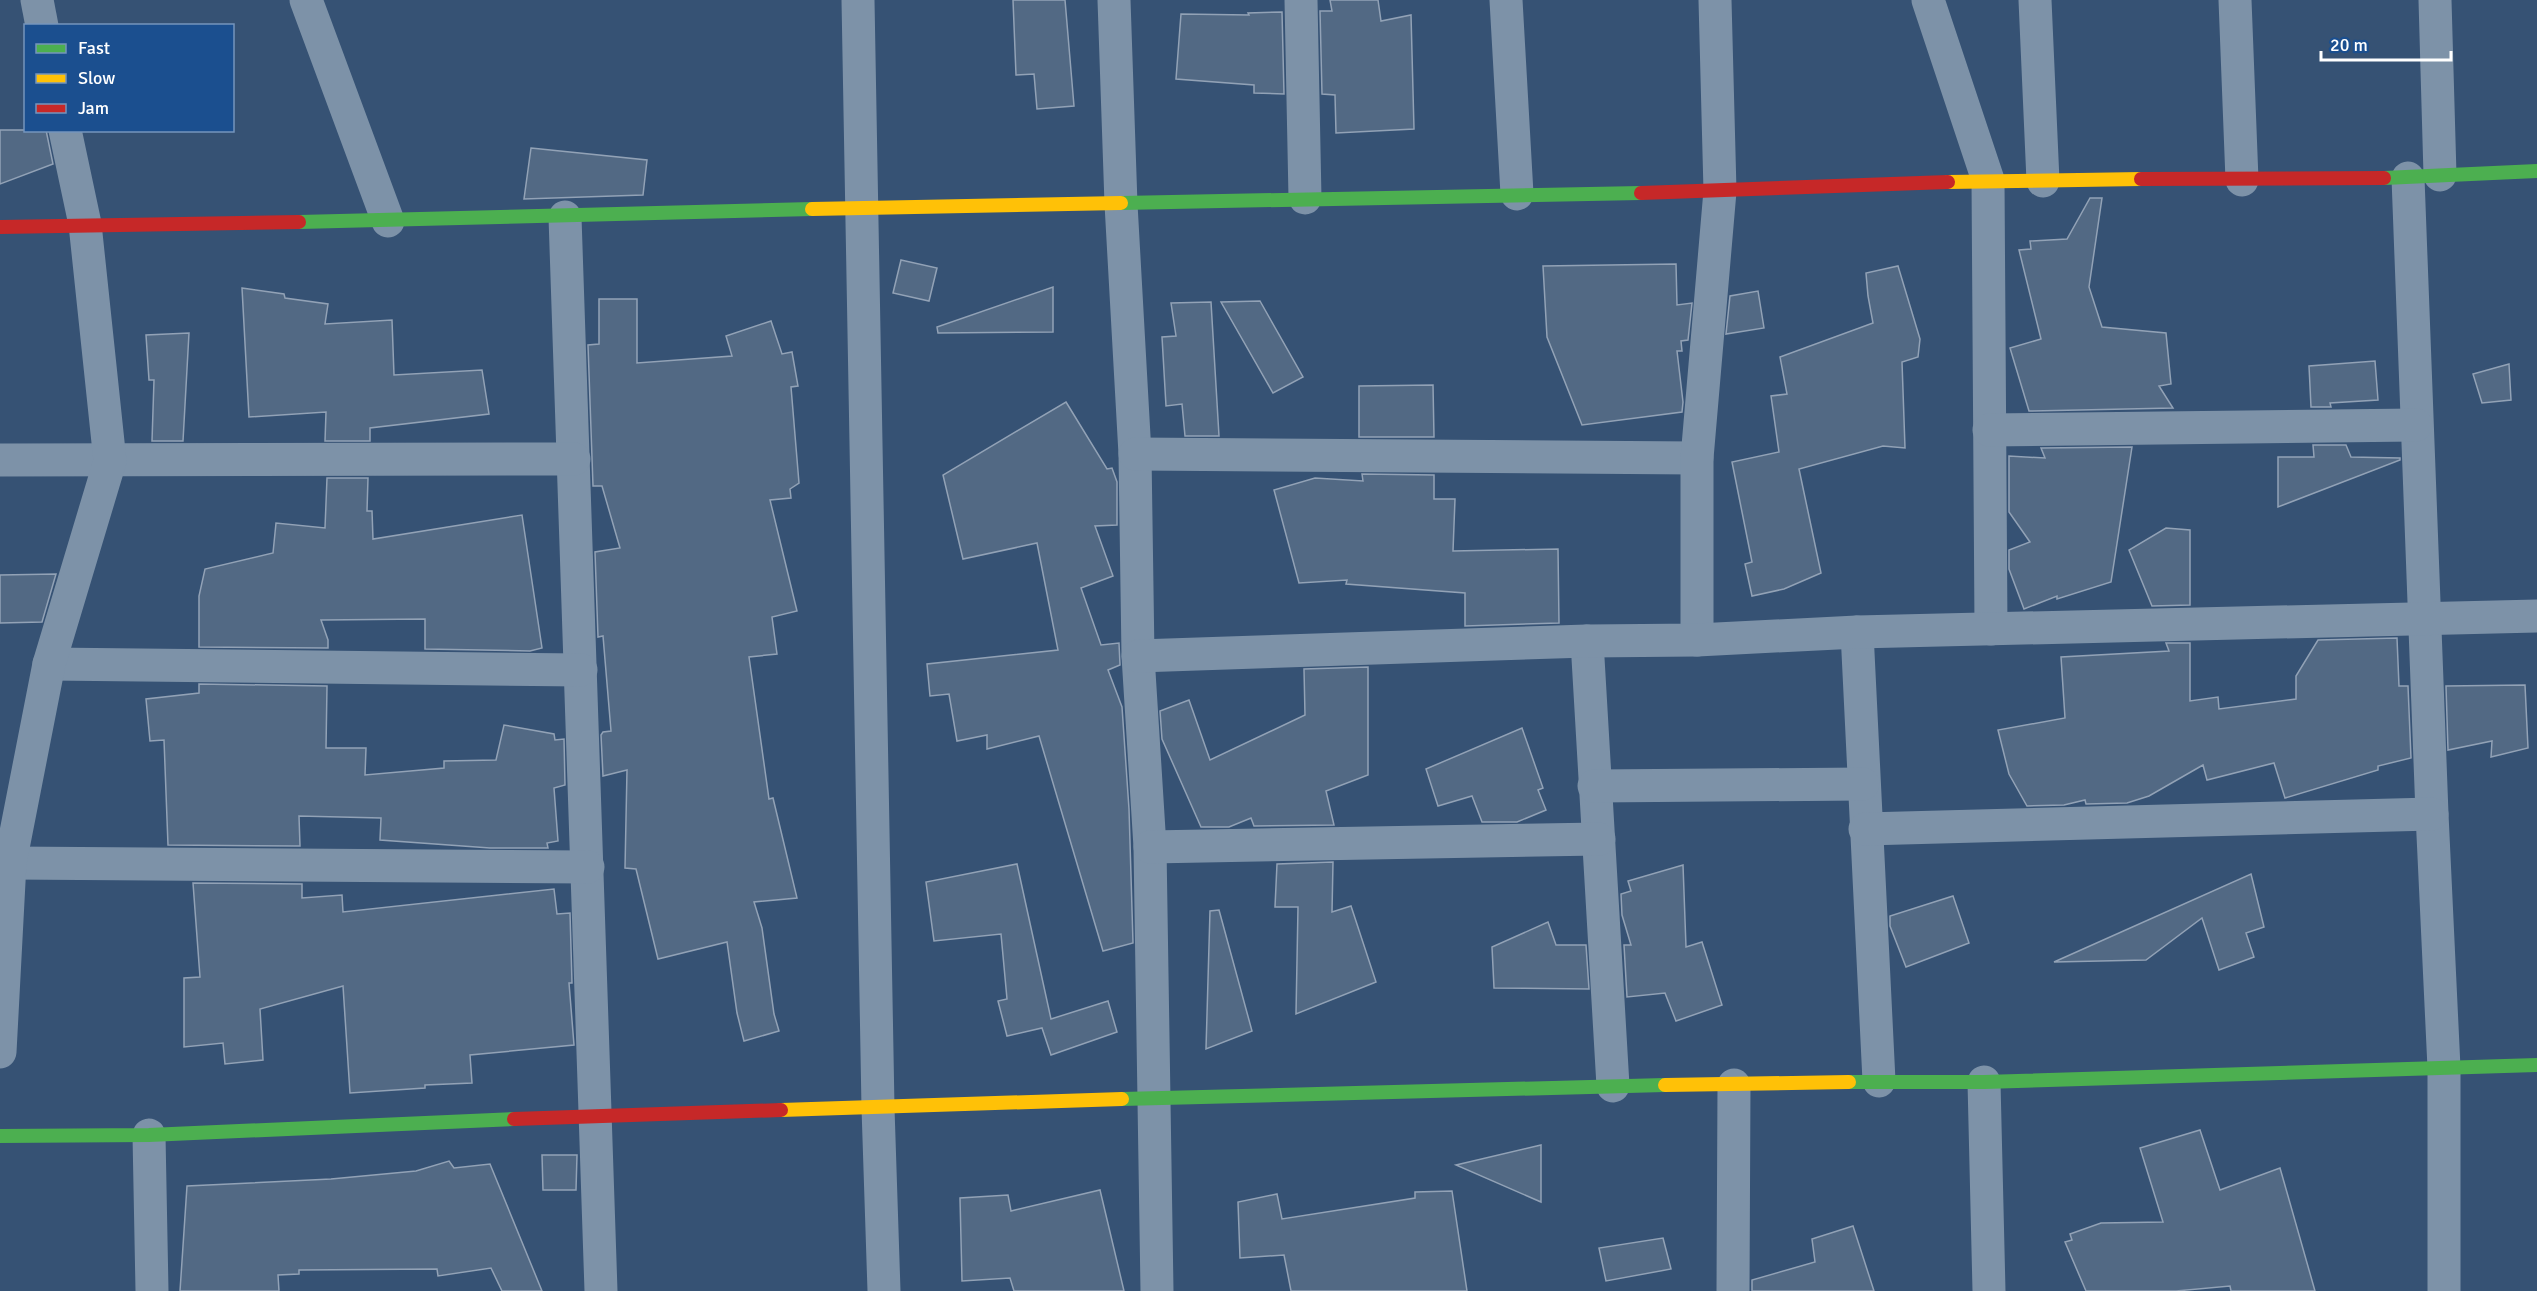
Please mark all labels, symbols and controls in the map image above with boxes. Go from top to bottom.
legend [24,24,234,132]
scale bar [2321,24,2452,62]
text: 20 m [2330,34,2368,56]
text: Fast [78,37,110,59]
text: Slow [78,67,115,89]
text: Jam [78,97,109,119]

